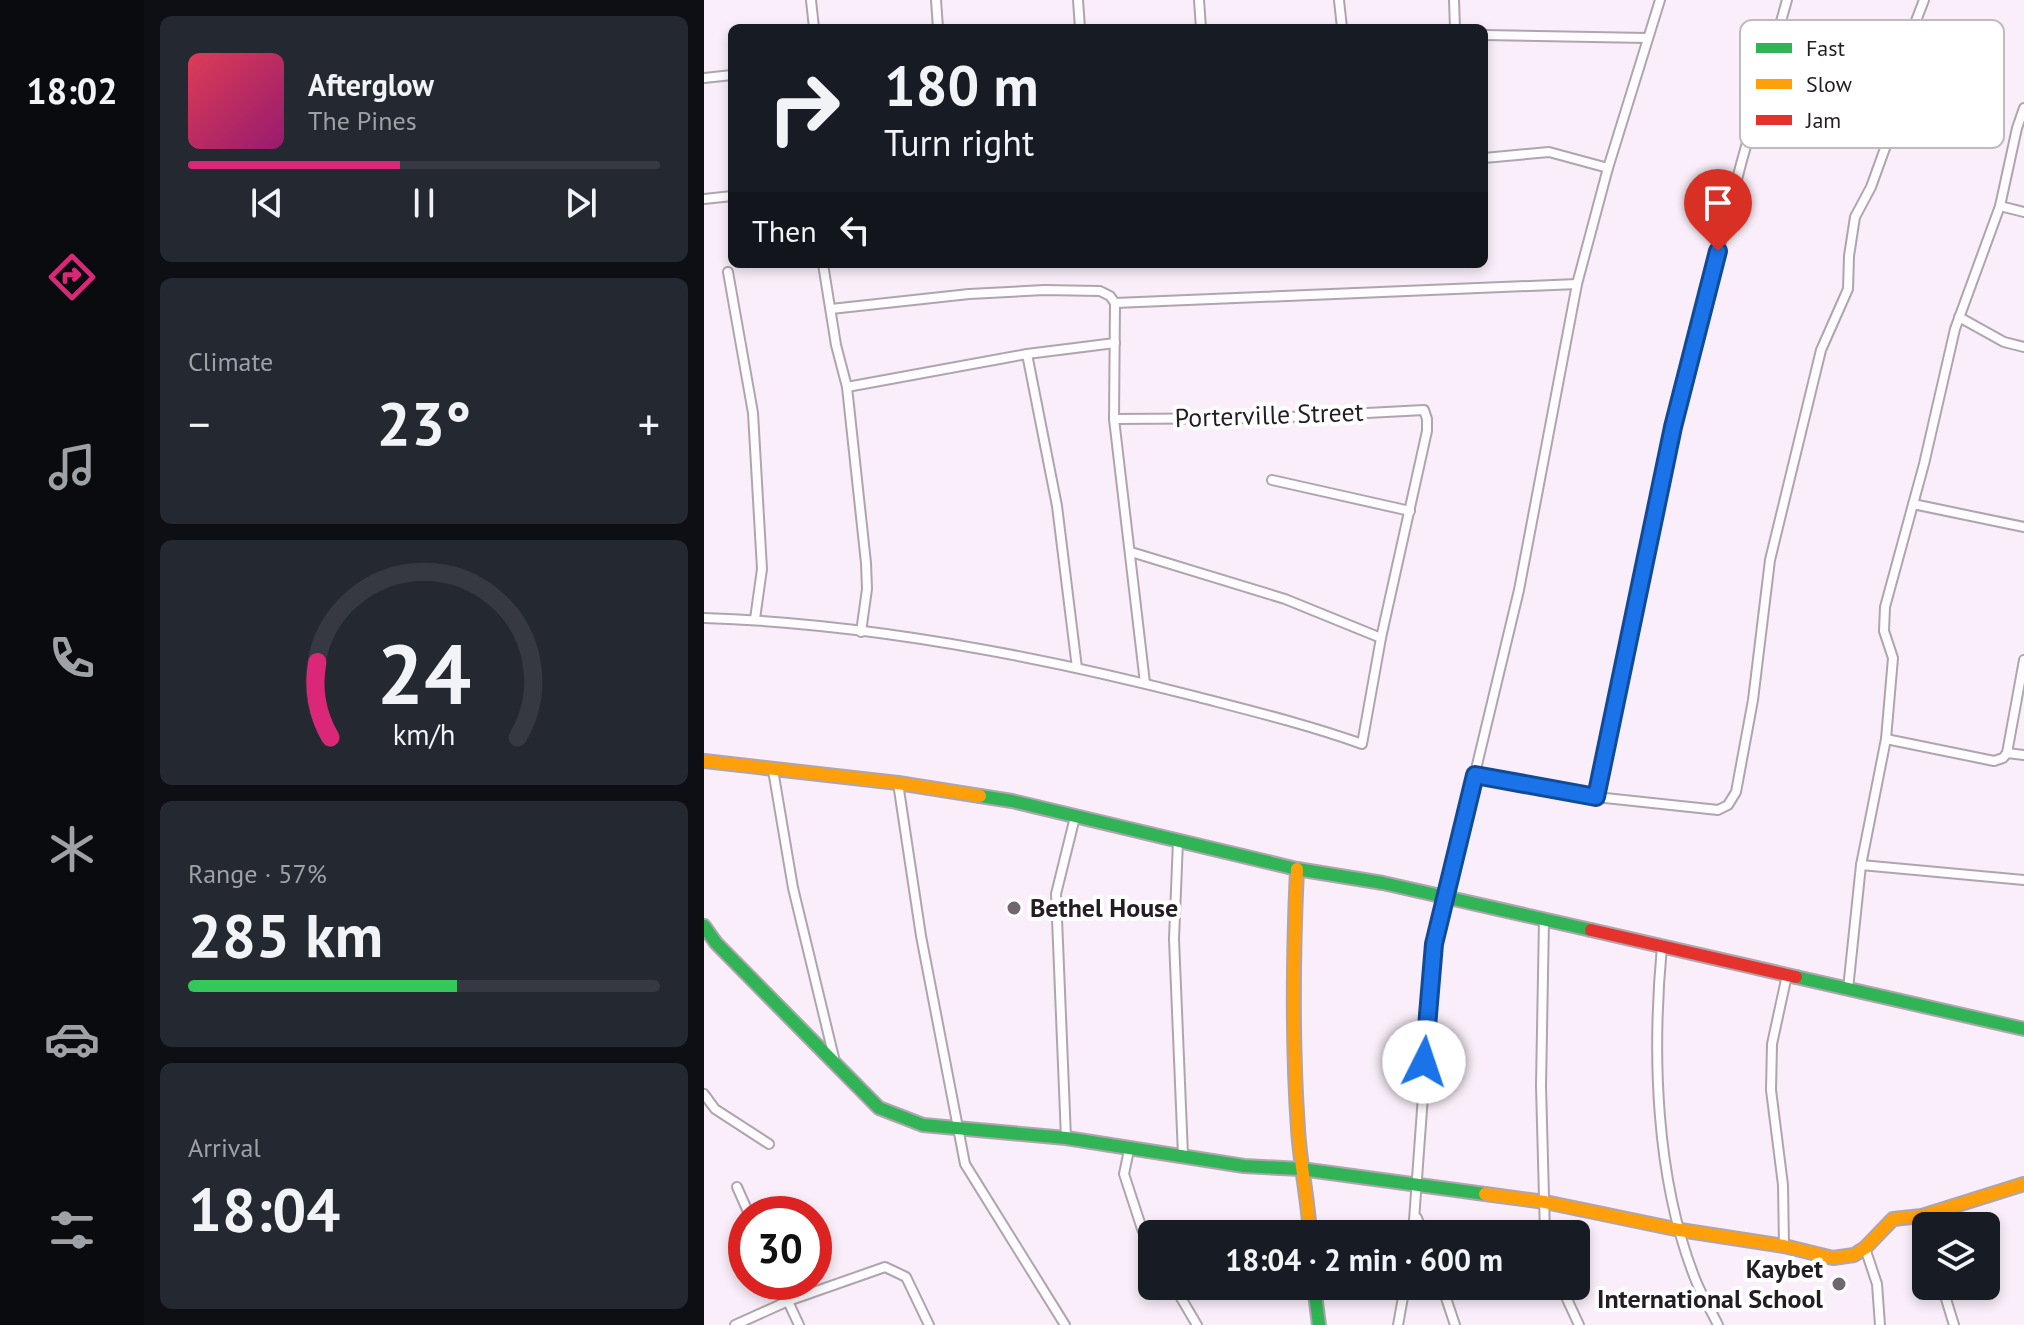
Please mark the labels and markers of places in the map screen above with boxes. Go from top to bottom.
pin [1684,169,1752,251]
place label: Bethel House [1030,891,1178,924]
marker: Bethel House [1005,899,1023,917]
place label: Kaybet International School [1597,1252,1823,1315]
marker: Kaybet International School [1830,1275,1848,1293]

